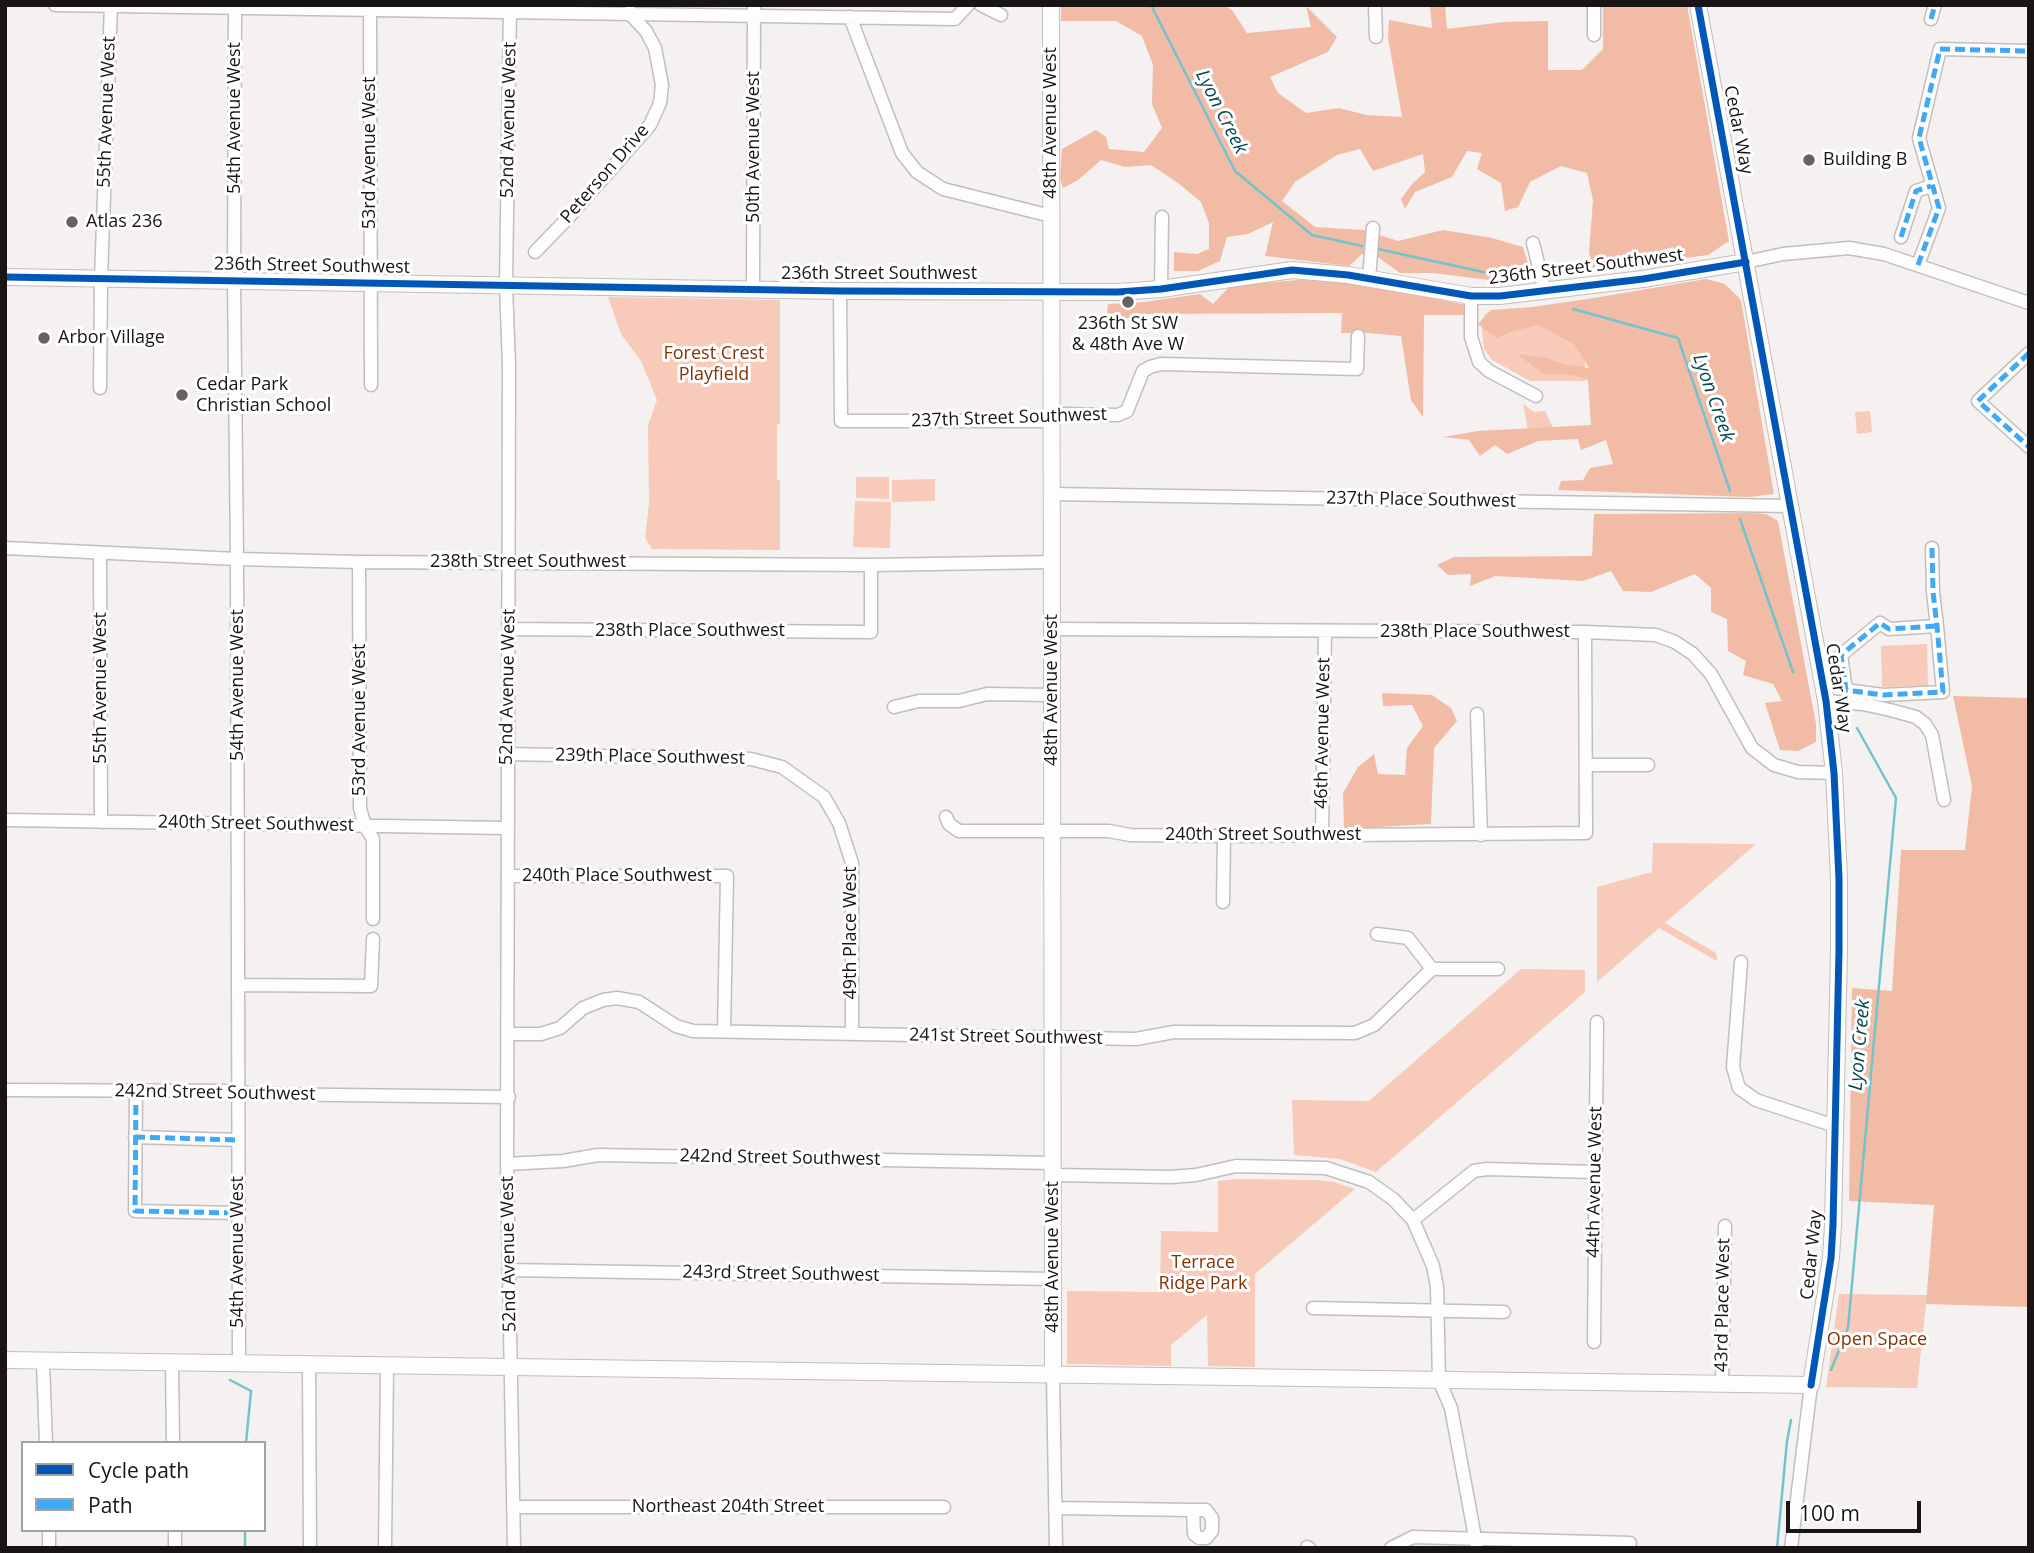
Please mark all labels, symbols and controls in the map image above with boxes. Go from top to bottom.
street label: 55th Avenue West [94,36,120,188]
street label: 54th Avenue West [224,42,246,194]
street label: 52nd Avenue West [497,42,521,198]
street label: 48th Avenue West [1040,47,1062,199]
water label: Lyon Creek [1190,66,1252,158]
street label: 50th Avenue West [743,71,765,223]
street label: 53rd Avenue West [359,77,381,229]
street label: Cedar Way [1719,84,1757,176]
street label: Peterson Drive [556,120,654,228]
place label: Building B [1823,149,1907,171]
marker: Building B [1801,152,1817,168]
place label: Atlas 236 [86,211,162,233]
marker: Atlas 236 [64,214,80,230]
street label: 236th Street Southwest [1487,244,1685,290]
street label: 236th Street Southwest [214,253,410,279]
street label: 236th Street Southwest [781,263,977,285]
marker: 236th St SW & 48th Ave W [1120,294,1136,310]
place label: 236th St SW & 48th Ave W [1072,313,1184,356]
place label: Arbor Village [58,327,165,349]
marker: Arbor Village [36,330,52,346]
park label: Forest Crest Playfield [663,343,765,386]
water label: Lyon Creek [1687,351,1739,445]
place label: Cedar Park Christian School [196,374,331,416]
marker: Cedar Park Christian School [174,387,190,403]
street label: 237th Street Southwest [911,404,1107,432]
street label: 237th Place Southwest [1326,488,1516,512]
street label: 238th Street Southwest [430,551,626,573]
street label: 54th Avenue West [227,609,249,761]
street label: 52nd Avenue West [496,609,520,765]
street label: 55th Avenue West [90,612,112,764]
street label: 48th Avenue West [1041,614,1063,766]
street label: 238th Place Southwest [595,620,785,642]
street label: 238th Place Southwest [1380,621,1570,643]
street label: Cedar Way [1820,642,1856,734]
street label: 53rd Avenue West [349,644,371,796]
street label: 46th Avenue West [1311,657,1335,809]
street label: 239th Place Southwest [555,745,745,769]
street label: 240th Street Southwest [158,811,354,837]
street label: 240th Street Southwest [1165,824,1361,846]
street label: 240th Place Southwest [522,865,712,887]
street label: 49th Place West [840,866,862,1000]
water label: Lyon Creek [1845,999,1875,1091]
street label: 241st Street Southwest [909,1025,1103,1049]
street label: 242nd Street Southwest [114,1080,316,1106]
street label: 44th Avenue West [1583,1106,1607,1258]
street label: 242nd Street Southwest [679,1145,881,1171]
street label: 54th Avenue West [227,1176,249,1328]
street label: 52nd Avenue West [497,1176,521,1332]
street label: 48th Avenue West [1042,1181,1064,1333]
street label: Cedar Way [1797,1209,1827,1301]
street label: 43rd Place West [1711,1238,1735,1372]
park label: Terrace Ridge Park [1159,1252,1247,1294]
street label: 243rd Street Southwest [682,1261,880,1287]
park label: Open Space [1827,1329,1927,1351]
legend [21,1441,266,1532]
text: Cycle path [88,1456,189,1484]
scale bar [1789,1486,1924,1530]
text: Path [88,1491,133,1519]
street label: Northeast 204th Street [632,1496,824,1518]
text: 100 m [1799,1499,1860,1527]

